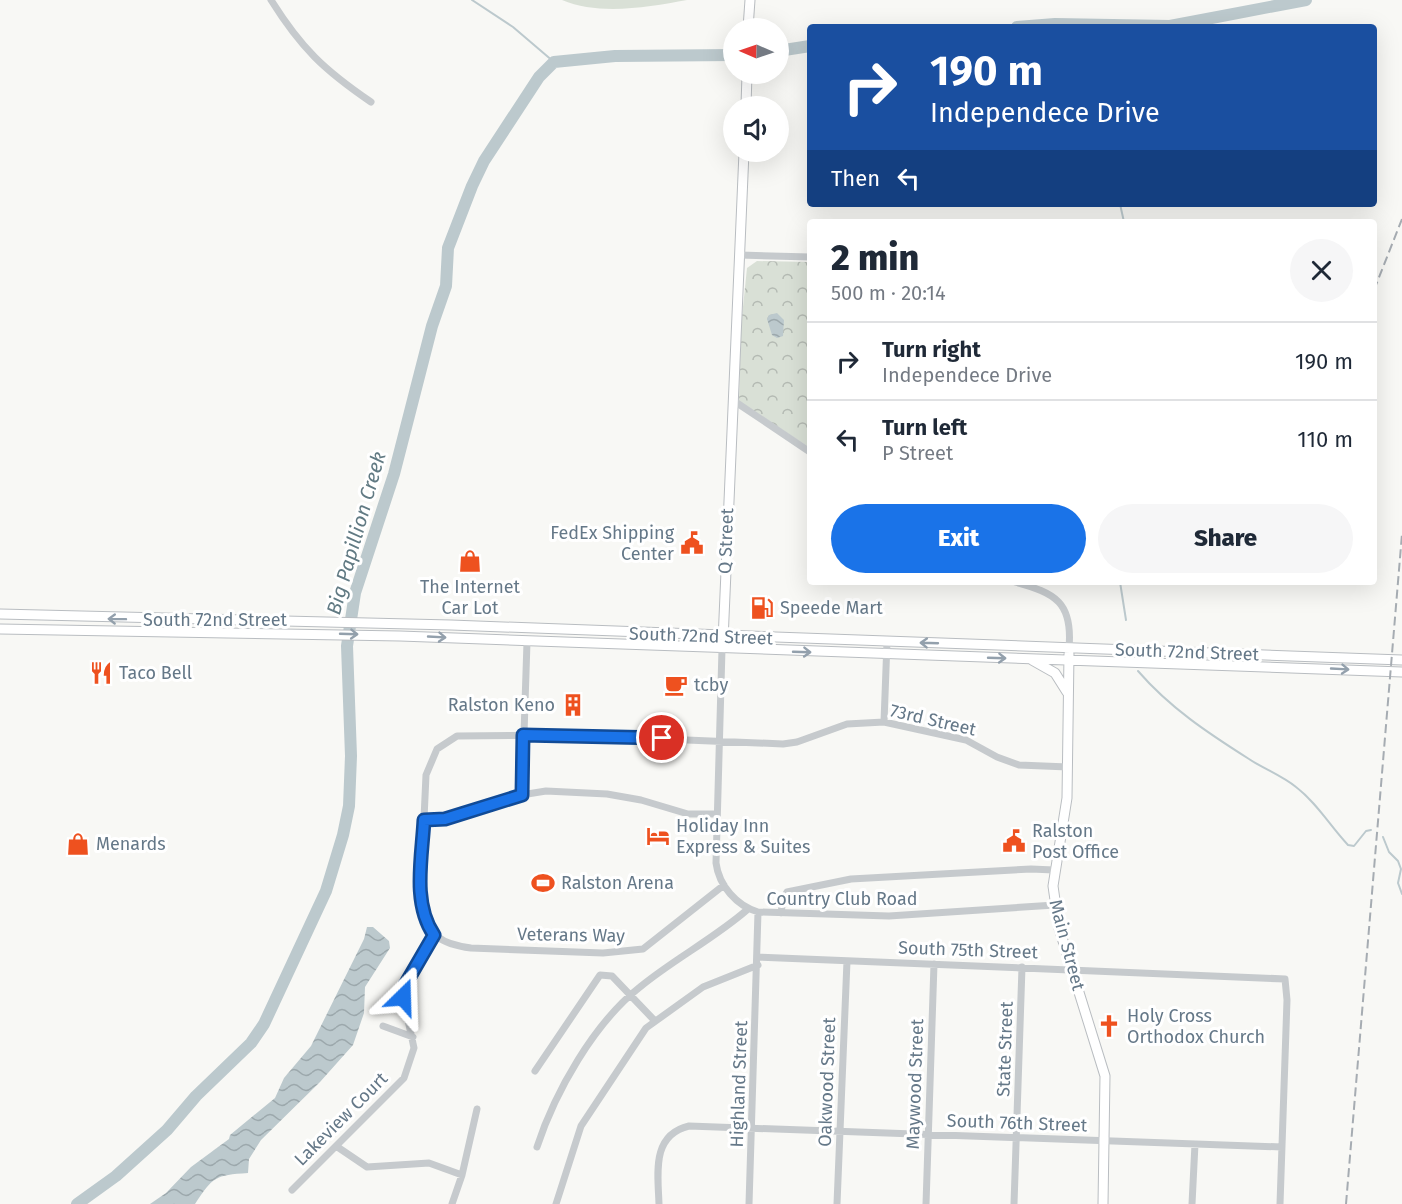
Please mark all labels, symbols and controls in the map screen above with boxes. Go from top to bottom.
north arrow [723,18,789,84]
map controls [723,18,789,162]
text: 190 m [930,46,1043,96]
icon: right [831,48,909,126]
button: sound [723,96,789,162]
text: Independece Drive [930,97,1160,129]
icon: left [892,162,925,195]
text: Then [831,165,880,192]
text: 2 min [831,236,919,280]
button: close [1290,239,1353,302]
text: 500 m · 20:14 [831,281,946,305]
text: Turn right [882,336,981,363]
icon: right [831,345,864,378]
text: 190 m [1295,348,1353,375]
text: Independece Drive [882,363,1052,387]
text: Turn left [882,414,967,441]
icon: left [831,423,864,456]
text: 110 m [1297,426,1353,453]
text: P Street [882,441,953,465]
water label: Big Papillion Creek [321,449,391,617]
button: Exit [831,504,1086,573]
button: Share [1098,504,1353,573]
street label: Q Street [714,507,738,574]
place label: FedEx Shipping Center [550,522,675,565]
public building icon: FedEx Shipping Center [679,530,705,556]
shop icon: The Internet Car Lot [457,548,483,574]
place label: The Internet Car Lot [420,576,521,619]
fuel station icon: Speede Mart [749,595,775,621]
place label: Speede Mart [780,597,883,619]
street label: South 72nd Street [143,609,288,631]
one-way arrow [107,613,127,625]
street label: South 72nd Street [629,622,774,650]
one-way arrow [338,629,358,640]
one-way arrow [426,632,446,643]
one-way arrow [920,637,940,649]
street label: South 72nd Street [1115,638,1260,666]
one-way arrow [791,646,811,657]
one-way arrow [986,652,1006,663]
restaurant icon: Taco Bell [88,660,114,686]
place label: Taco Bell [119,662,192,684]
one-way arrow [1329,663,1349,674]
cafe icon: tcby [663,672,689,698]
place label: tcby [694,674,728,696]
building icon: Ralston Keno [560,692,586,718]
place label: Ralston Keno [448,694,555,716]
street label: 73rd Street [888,699,979,741]
pin [636,712,687,763]
icon: arrive [645,721,678,754]
place label: Holiday Inn Express & Suites [676,815,810,858]
place label: Ralston Post Office [1032,820,1119,863]
hotel icon: Holiday Inn Express & Suites [645,823,671,849]
public building icon: Ralston Post Office [1001,828,1027,854]
shop icon: Menards [65,831,91,857]
place label: Menards [96,833,166,855]
sports icon: Ralston Arena [530,870,556,896]
place label: Ralston Arena [561,872,674,894]
street label: Country Club Road [767,888,917,910]
street label: Main Street [1044,897,1090,993]
street label: Veterans Way [517,923,625,947]
street label: South 75th Street [898,937,1039,963]
position arrow [371,965,435,1029]
street label: State Street [992,1000,1018,1097]
place label: Holy Cross Orthodox Church [1127,1005,1265,1048]
church icon: Holy Cross Orthodox Church [1096,1013,1122,1039]
street label: Oakwood Street [814,1016,840,1147]
street label: Maywood Street [902,1018,928,1150]
street label: Highland Street [726,1020,752,1148]
street label: Lakeview Court [290,1067,393,1170]
street label: South 76th Street [946,1110,1088,1136]

